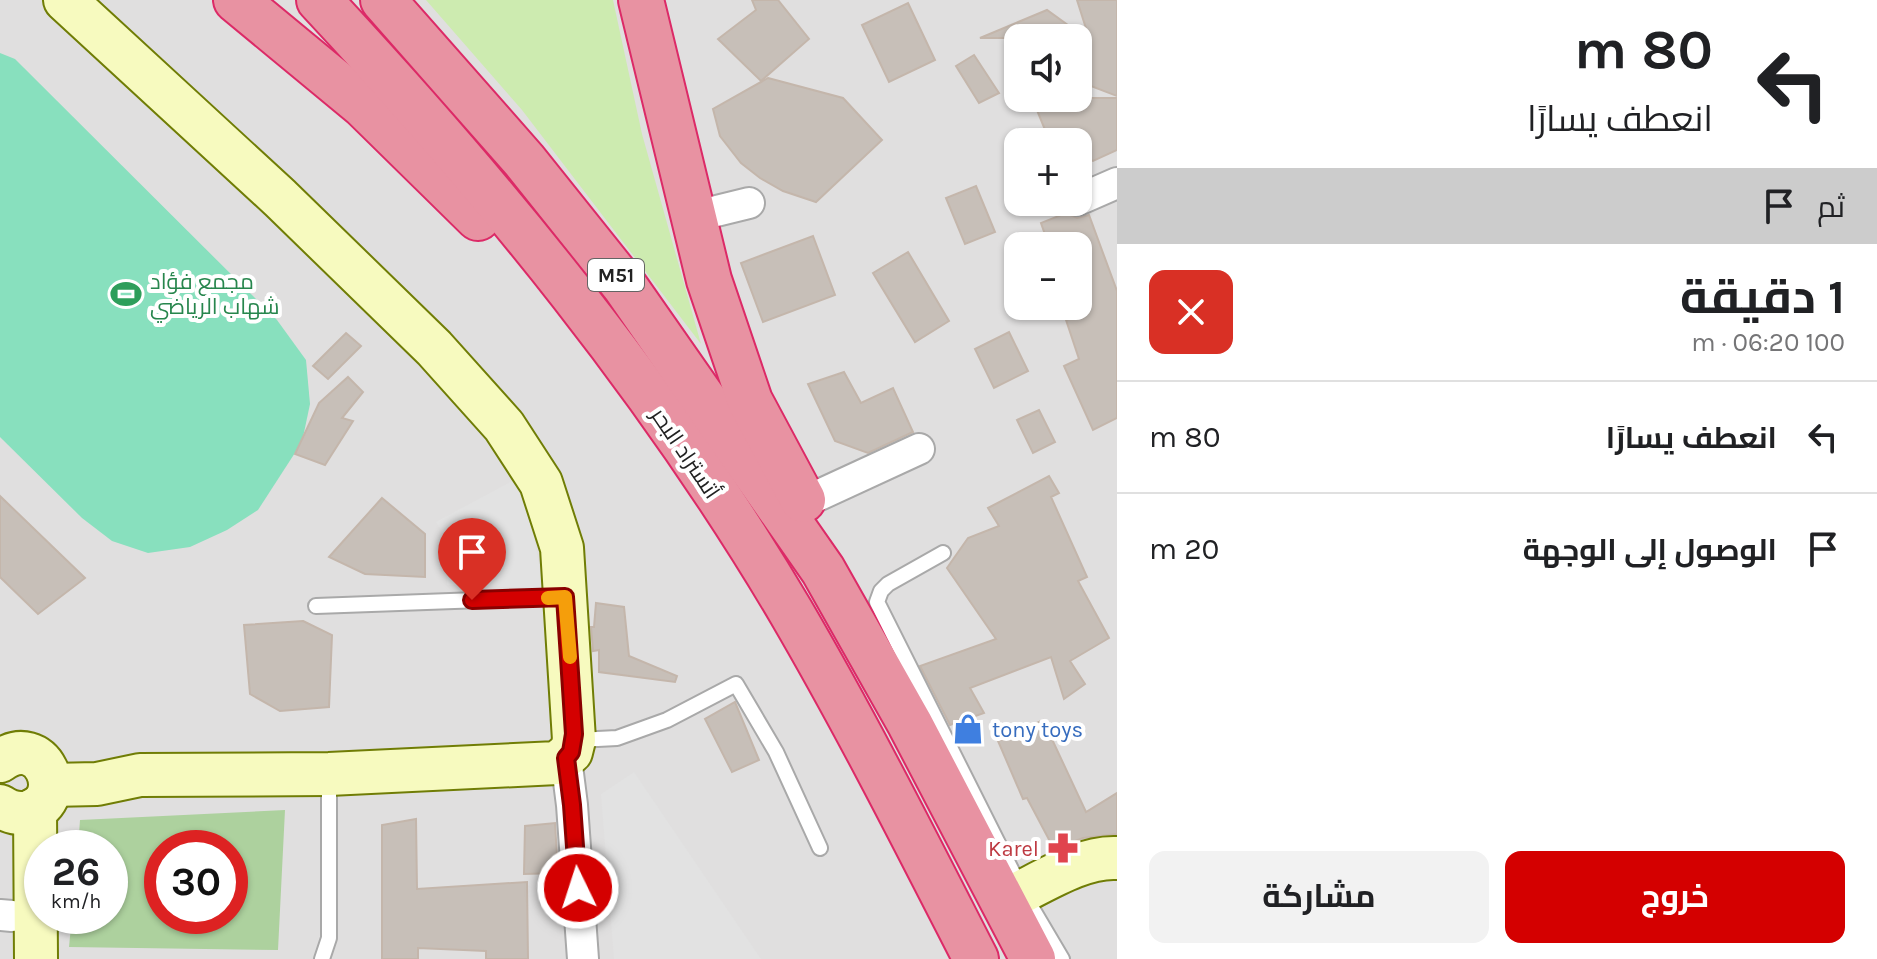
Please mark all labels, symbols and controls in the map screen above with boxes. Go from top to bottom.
text: 80 m [1574,17,1713,82]
map controls [1004,24,1092,320]
button: sound [1004,24,1092,112]
icon: left [1741,32,1845,136]
text: انعطف يسارًا [1527,98,1713,140]
button: + [1004,128,1092,216]
icon: arrive [1757,184,1801,228]
text: ثم [1817,189,1845,225]
button: − [1004,232,1092,320]
road number: M51 [588,259,644,291]
place label: مجمع فؤاد شهاب الرياضي [150,269,279,323]
text: 1 دقيقة [1680,269,1845,325]
button: close [1149,270,1233,354]
sports icon: مجمع فؤاد شهاب الرياضي [109,277,143,311]
text: 100 m · 06:20 [1691,327,1845,358]
street label: أتستراد البحر [644,401,726,504]
icon: left [1801,415,1845,459]
text: 80 m [1149,419,1220,455]
text: انعطف يسارًا [1606,420,1777,456]
pin [438,518,506,600]
icon: arrive [1801,527,1845,571]
icon: arrive [450,530,494,574]
text: 20 m [1149,531,1219,567]
text: الوصول إلى الوجهة [1523,532,1777,568]
shop icon: tony toys [951,712,985,746]
place label: tony toys [992,717,1083,743]
speed limit sign: 30 [144,830,248,934]
pharmacy icon: Karel [1046,831,1080,865]
place label: Karel [988,836,1039,862]
position arrow [536,846,620,930]
text: 26 [52,848,100,895]
button: مشاركة [1149,851,1489,943]
button: خروج [1505,851,1845,943]
text: km/h [51,890,101,913]

